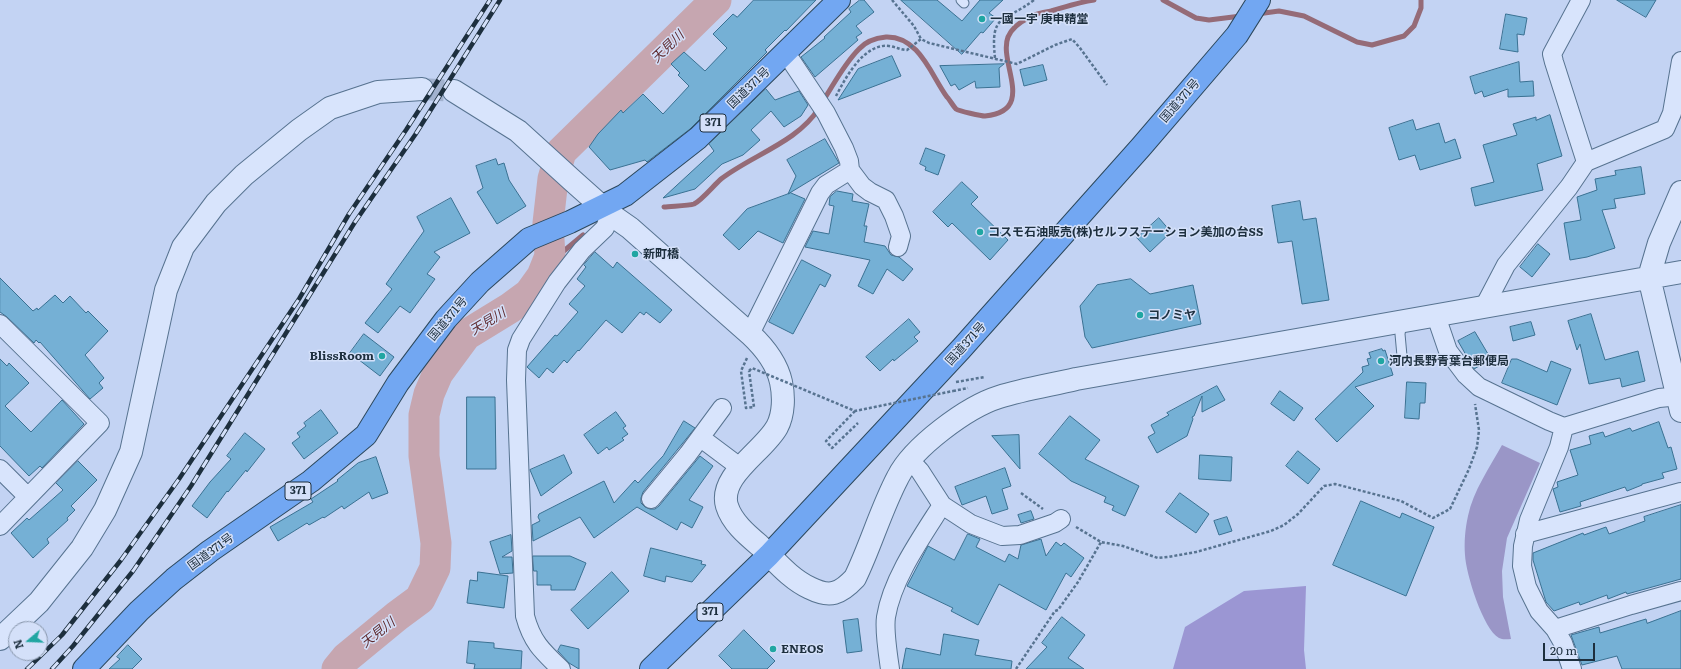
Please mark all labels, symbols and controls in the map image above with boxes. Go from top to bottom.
place label: 一國一宇 庚申精堂 [990,12,1088,26]
marker: 一國一宇 庚申精堂 [977,14,987,24]
water label: 天見川 [649,28,687,66]
street label: 国道371号 [725,64,773,112]
street label: 国道371号 [1157,76,1203,126]
road number: 371 [700,114,726,132]
place label: コスモ石油販売(株)セルフステーション美加の台SS [988,225,1263,239]
marker: コスモ石油販売(株)セルフステーション美加の台SS [975,227,985,237]
place label: 新町橋 [643,247,679,261]
marker: 新町橋 [630,249,640,259]
street label: 国道371号 [425,294,471,344]
water label: 天見川 [467,305,509,339]
place label: コノミヤ [1148,308,1196,322]
marker: コノミヤ [1135,310,1145,320]
street label: 国道371号 [943,319,989,369]
place label: BlissRoom [309,349,374,363]
marker: BlissRoom [377,351,387,361]
place label: 河内長野青葉台郵便局 [1389,354,1509,368]
marker: 河内長野青葉台郵便局 [1376,356,1386,366]
road number: 371 [285,482,311,500]
street label: 国道371号 [185,531,237,573]
road number: 371 [697,603,723,621]
water label: 天見川 [358,615,398,651]
north arrow [8,621,48,661]
scale bar [1545,635,1597,661]
text: N [9,638,27,652]
text: 20 m [1550,641,1577,659]
place label: ENEOS [781,642,824,656]
marker: ENEOS [768,644,778,654]

